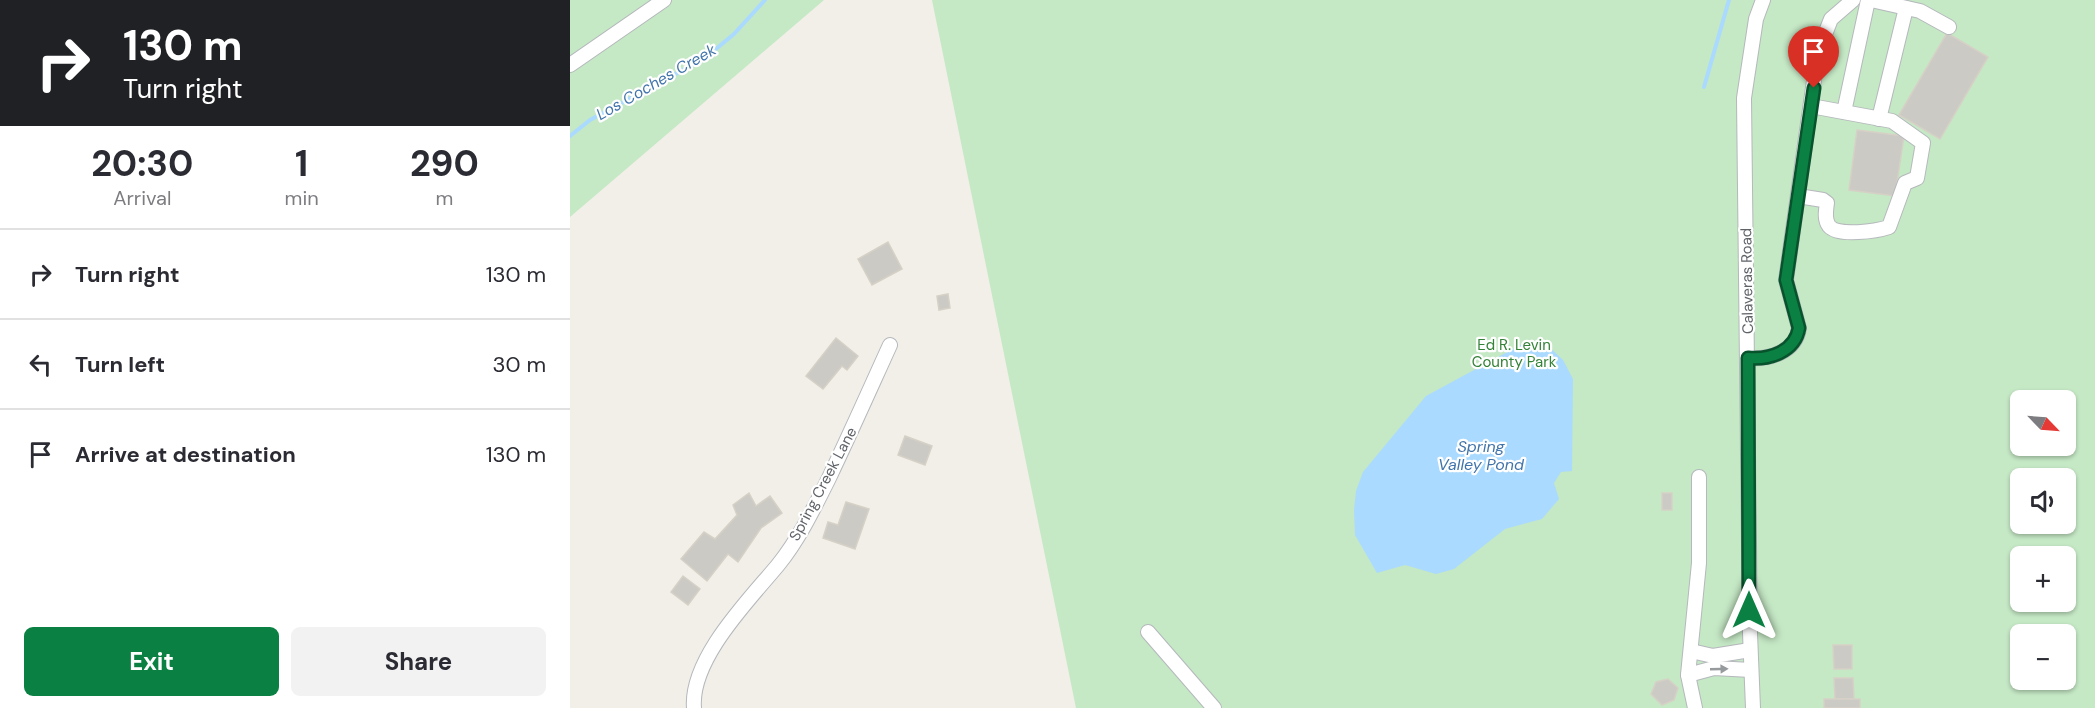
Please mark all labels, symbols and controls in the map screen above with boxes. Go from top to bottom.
text: 130 m [123,18,243,73]
icon: right [24,24,102,102]
pin [1788,26,1839,88]
icon: arrive [1797,35,1830,68]
water label: Los Coches Creek [592,39,720,125]
text: Turn right [123,71,243,106]
text: 20:30 [91,140,193,187]
text: 1 [295,140,308,187]
text: 290 [410,140,479,187]
text: Arrival [113,185,171,211]
text: min [285,185,319,211]
text: m [435,185,453,211]
street label: Calaveras Road [1736,228,1758,334]
icon: right [24,258,57,291]
text: Turn right [75,260,180,289]
text: 130 m [486,260,546,289]
park label: Ed R. Levin County Park [1472,335,1557,372]
icon: left [24,348,57,381]
text: Turn left [75,350,165,379]
text: 30 m [492,350,546,379]
north arrow [2010,390,2076,456]
map controls [2010,390,2076,690]
street label: Spring Creek Lane [785,424,861,544]
water label: Spring Valley Pond [1438,436,1525,475]
icon: arrive [24,438,57,471]
text: Arrive at destination [75,440,296,469]
text: 130 m [486,440,546,469]
button: sound [2010,468,2076,534]
button: + [2010,546,2076,612]
position arrow [1717,578,1781,642]
button: − [2010,624,2076,690]
button: Exit [24,627,279,696]
button: Share [291,627,546,696]
one-way arrow [1710,665,1729,674]

